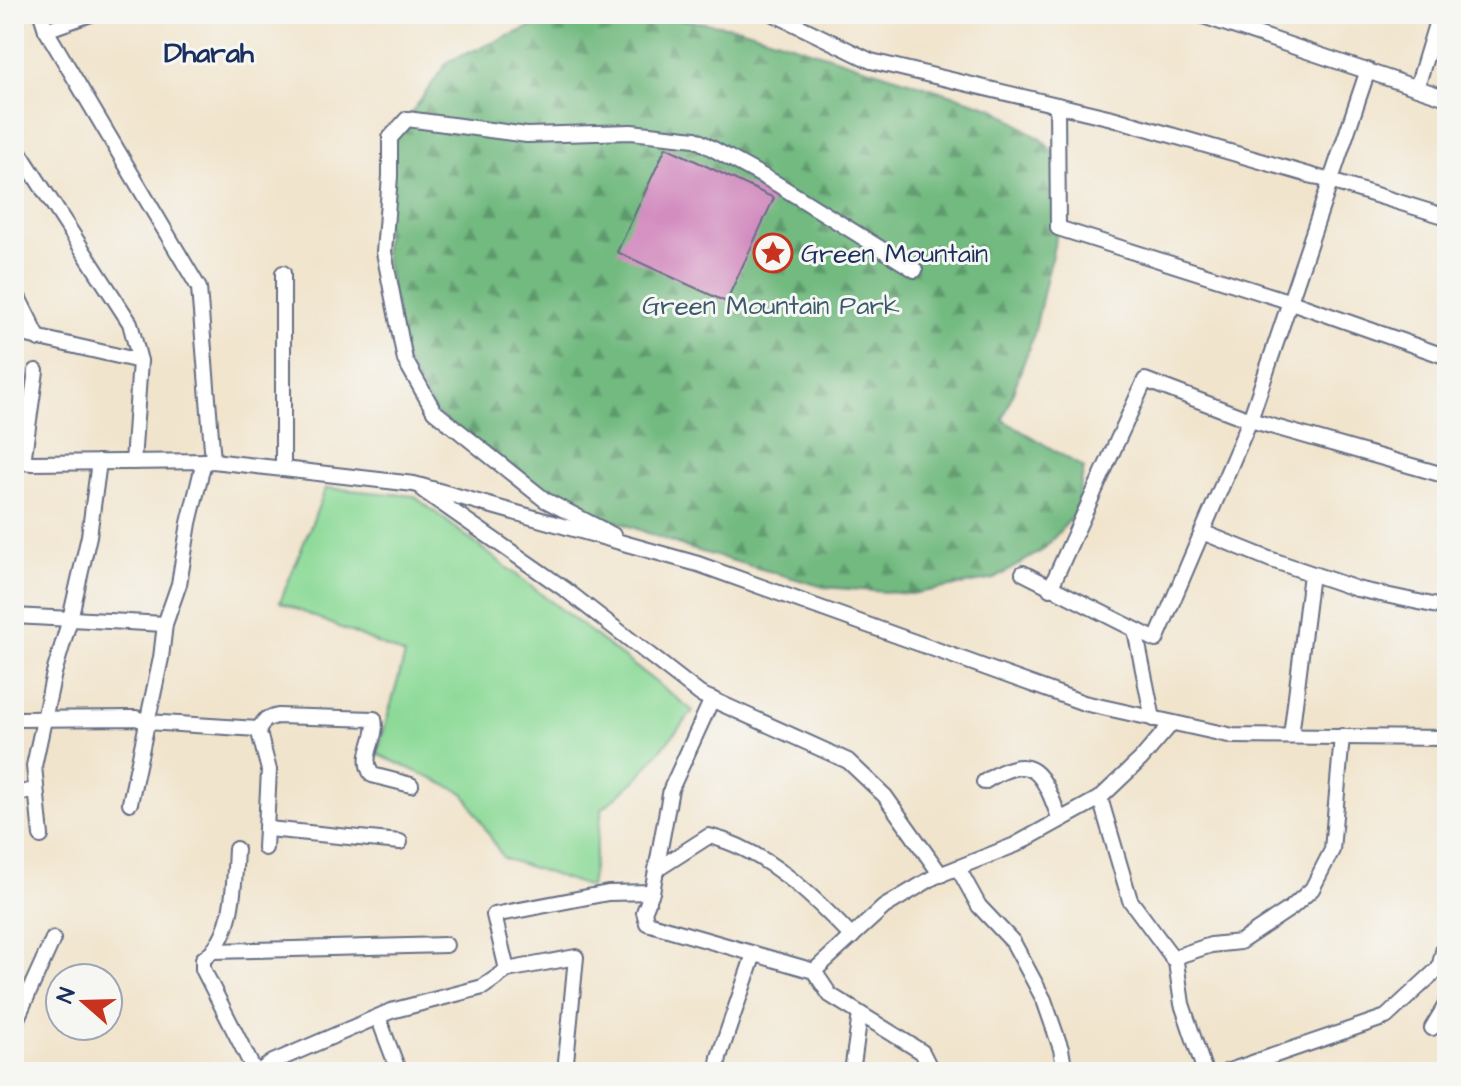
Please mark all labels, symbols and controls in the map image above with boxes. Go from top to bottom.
district label: Dharah [164,34,255,73]
place icon: Green Mountain [752,232,794,274]
place label: Green Mountain [801,236,988,272]
park label: Green Mountain Park [642,288,900,324]
north arrow [44,962,124,1042]
text: N [50,984,84,1007]

